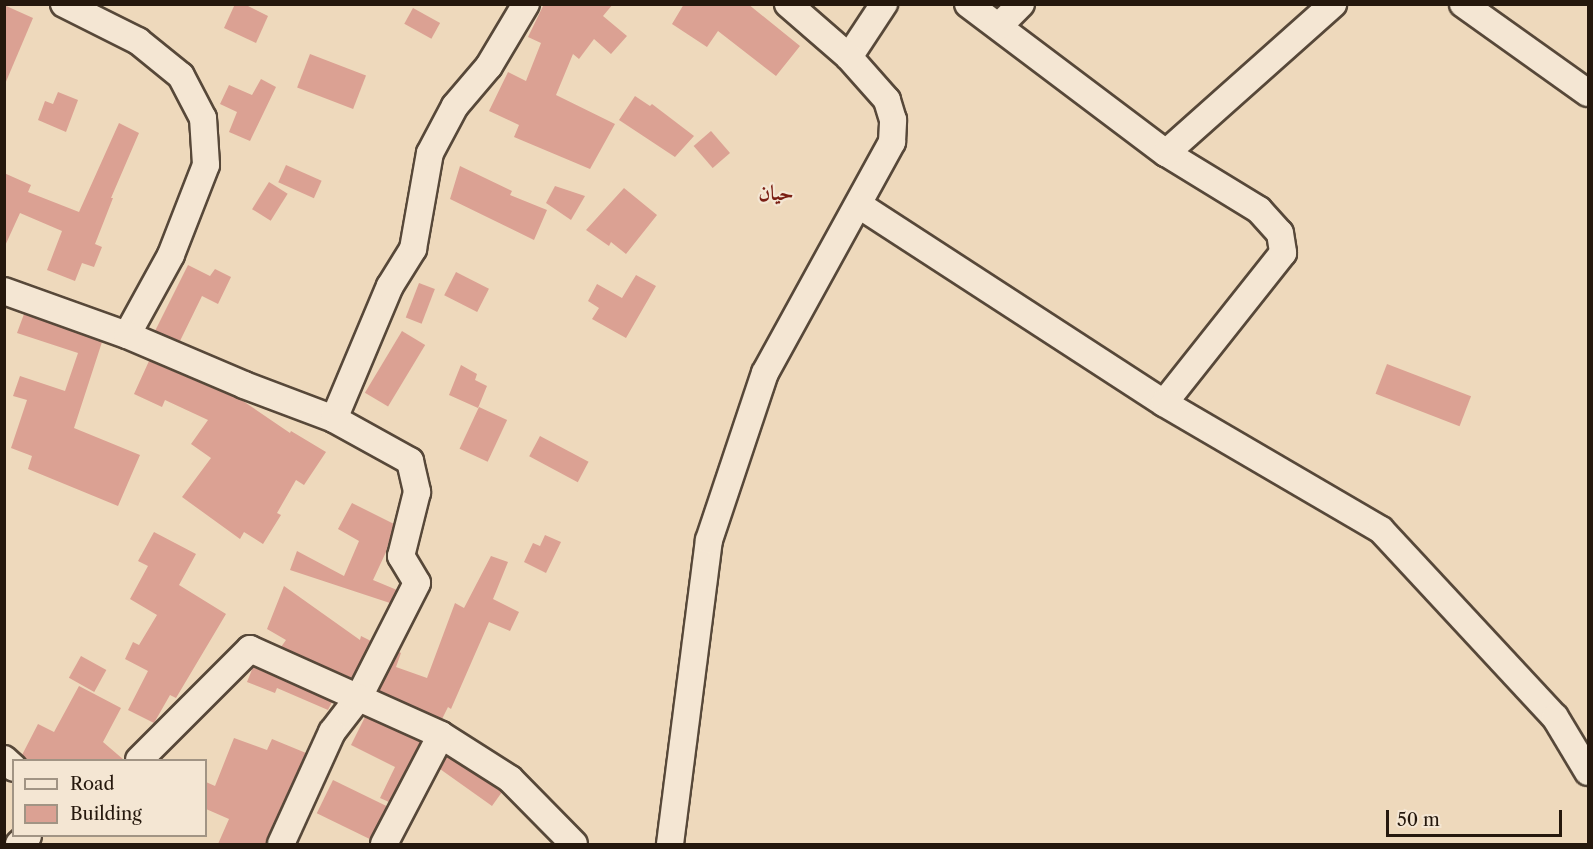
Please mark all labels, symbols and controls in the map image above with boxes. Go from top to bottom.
district label: حيان [758,180,794,206]
legend [12,759,207,837]
text: Road [70,773,115,795]
scale bar [1389,798,1564,836]
text: Building [70,803,142,825]
text: 50 m [1397,809,1440,831]

